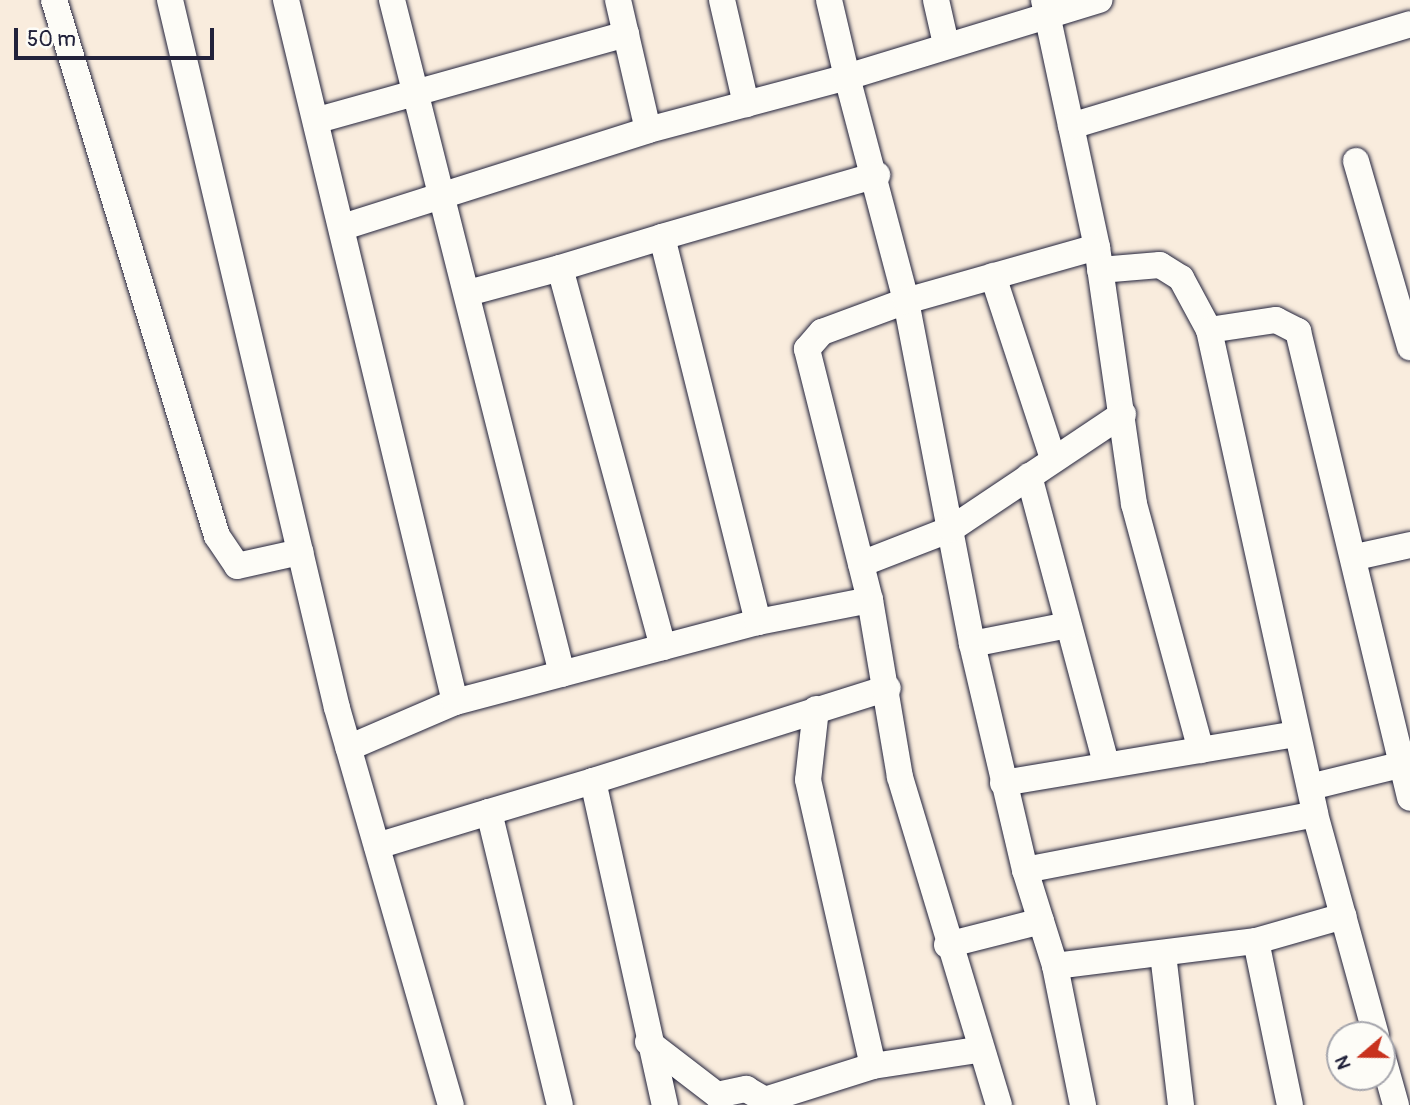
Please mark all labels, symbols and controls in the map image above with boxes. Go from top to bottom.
scale bar [18,14,217,58]
text: 50 m [27,26,76,53]
north arrow [1326,1021,1396,1091]
text: N [1330,1052,1357,1073]

